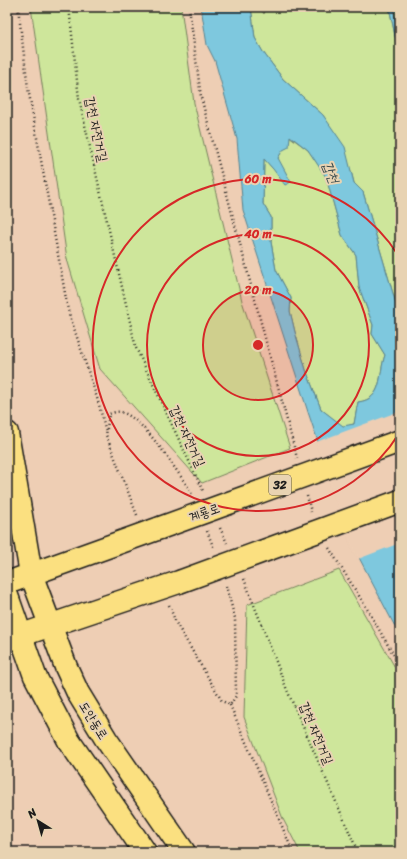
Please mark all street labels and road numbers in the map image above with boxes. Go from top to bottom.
street label: 갑천 자전거길 [78,94,115,164]
street label: 갑천 자전거길 [163,401,212,471]
road number: 32 [269,475,291,495]
street label: 계룡로 [185,496,223,529]
street label: 도안동로 [73,696,114,744]
street label: 갑천 자전거길 [293,698,340,768]

